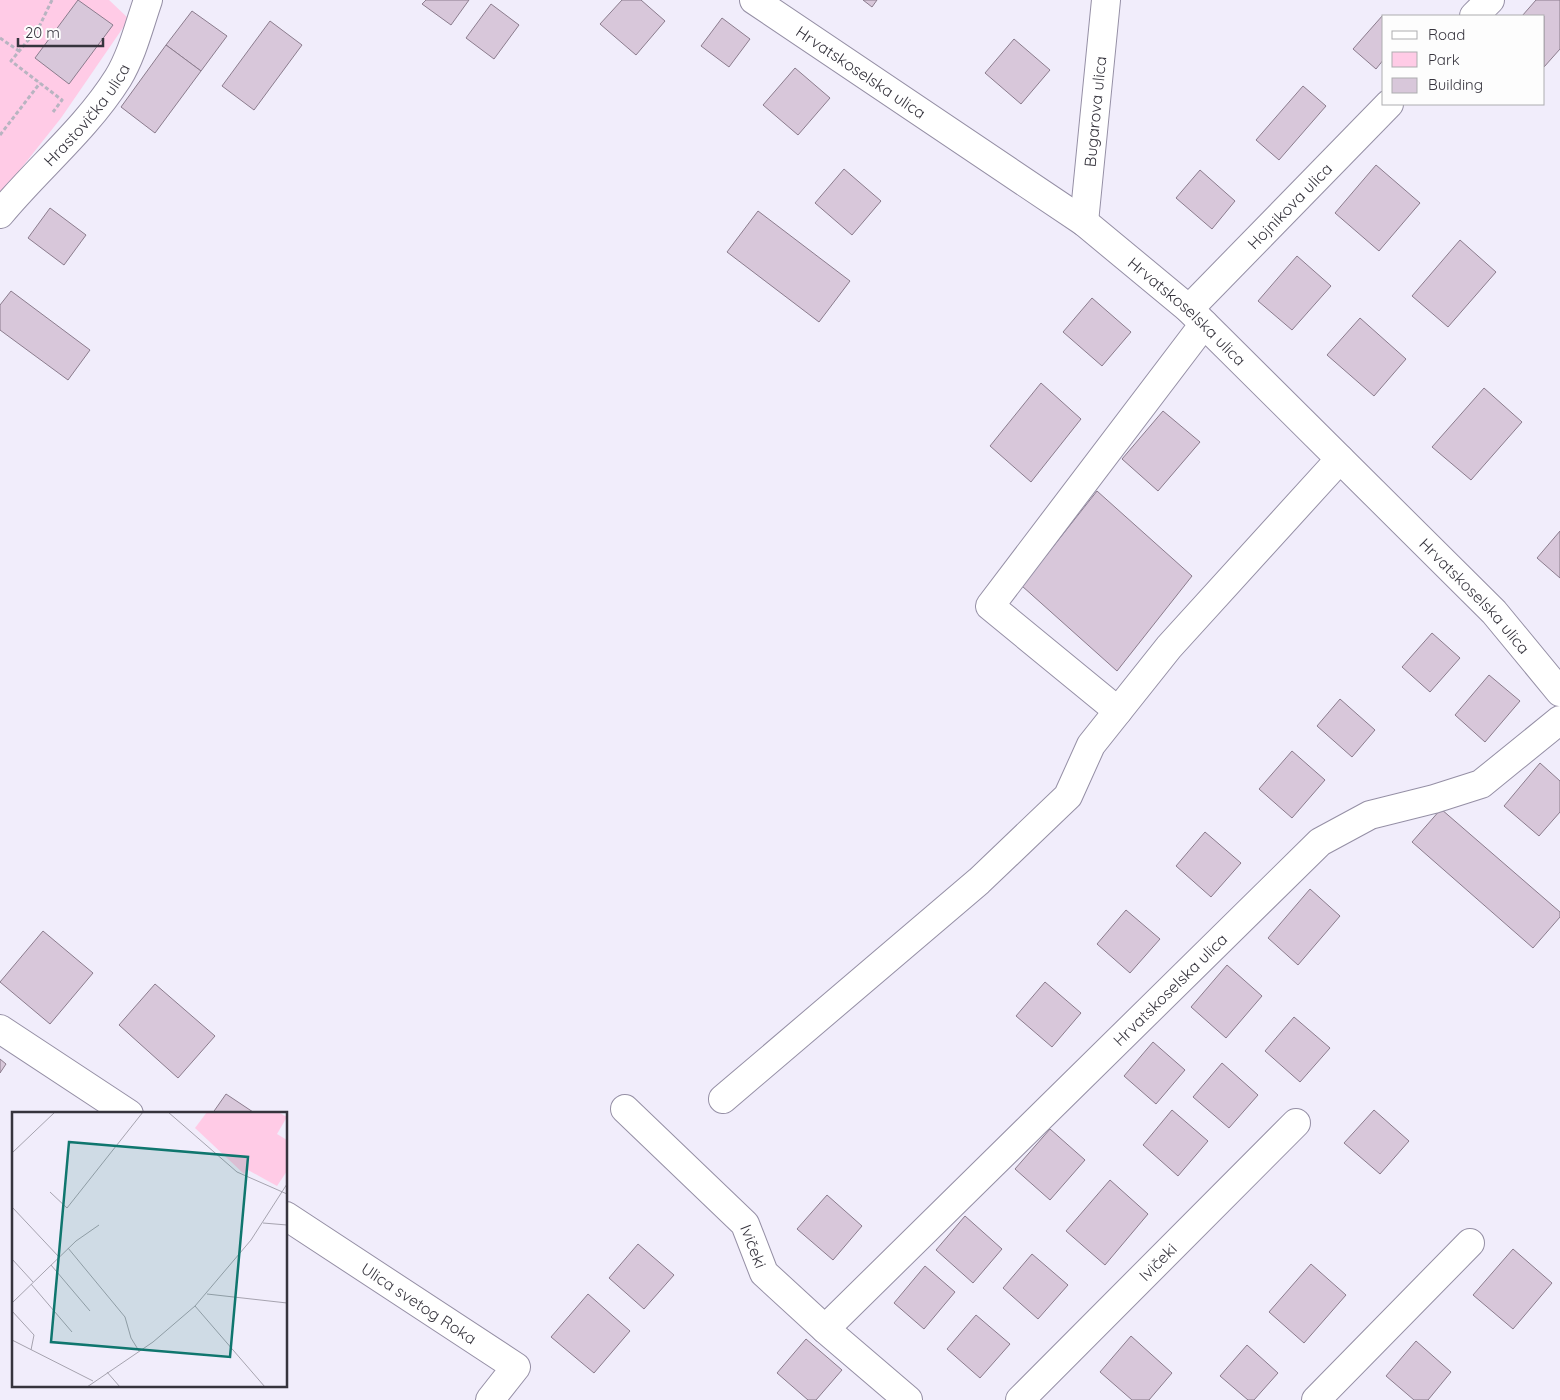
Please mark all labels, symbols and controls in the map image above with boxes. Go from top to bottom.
scale bar [18,15,102,47]
legend [1382,15,1545,105]
street label: Hrvatskoselska ulica [792,21,930,123]
text: 20 m [25,23,60,42]
text: Road [1428,25,1465,44]
text: Park [1428,50,1460,69]
street label: Bugarova ulica [1080,55,1110,168]
street label: Hrastovička ulica [39,60,134,170]
text: Building [1428,75,1483,94]
street label: Hojnikova ulica [1243,159,1336,253]
street label: Hrvatskoselska ulica [1124,253,1250,370]
street label: Hrvatskoselska ulica [1415,534,1534,658]
street label: Hrvatskoselska ulica [1109,929,1231,1050]
inset map [12,1112,288,1388]
street label: Ivičeki [736,1221,771,1271]
street label: Ivičeki [1135,1239,1181,1285]
street label: Ulica svetog Roka [358,1258,480,1348]

